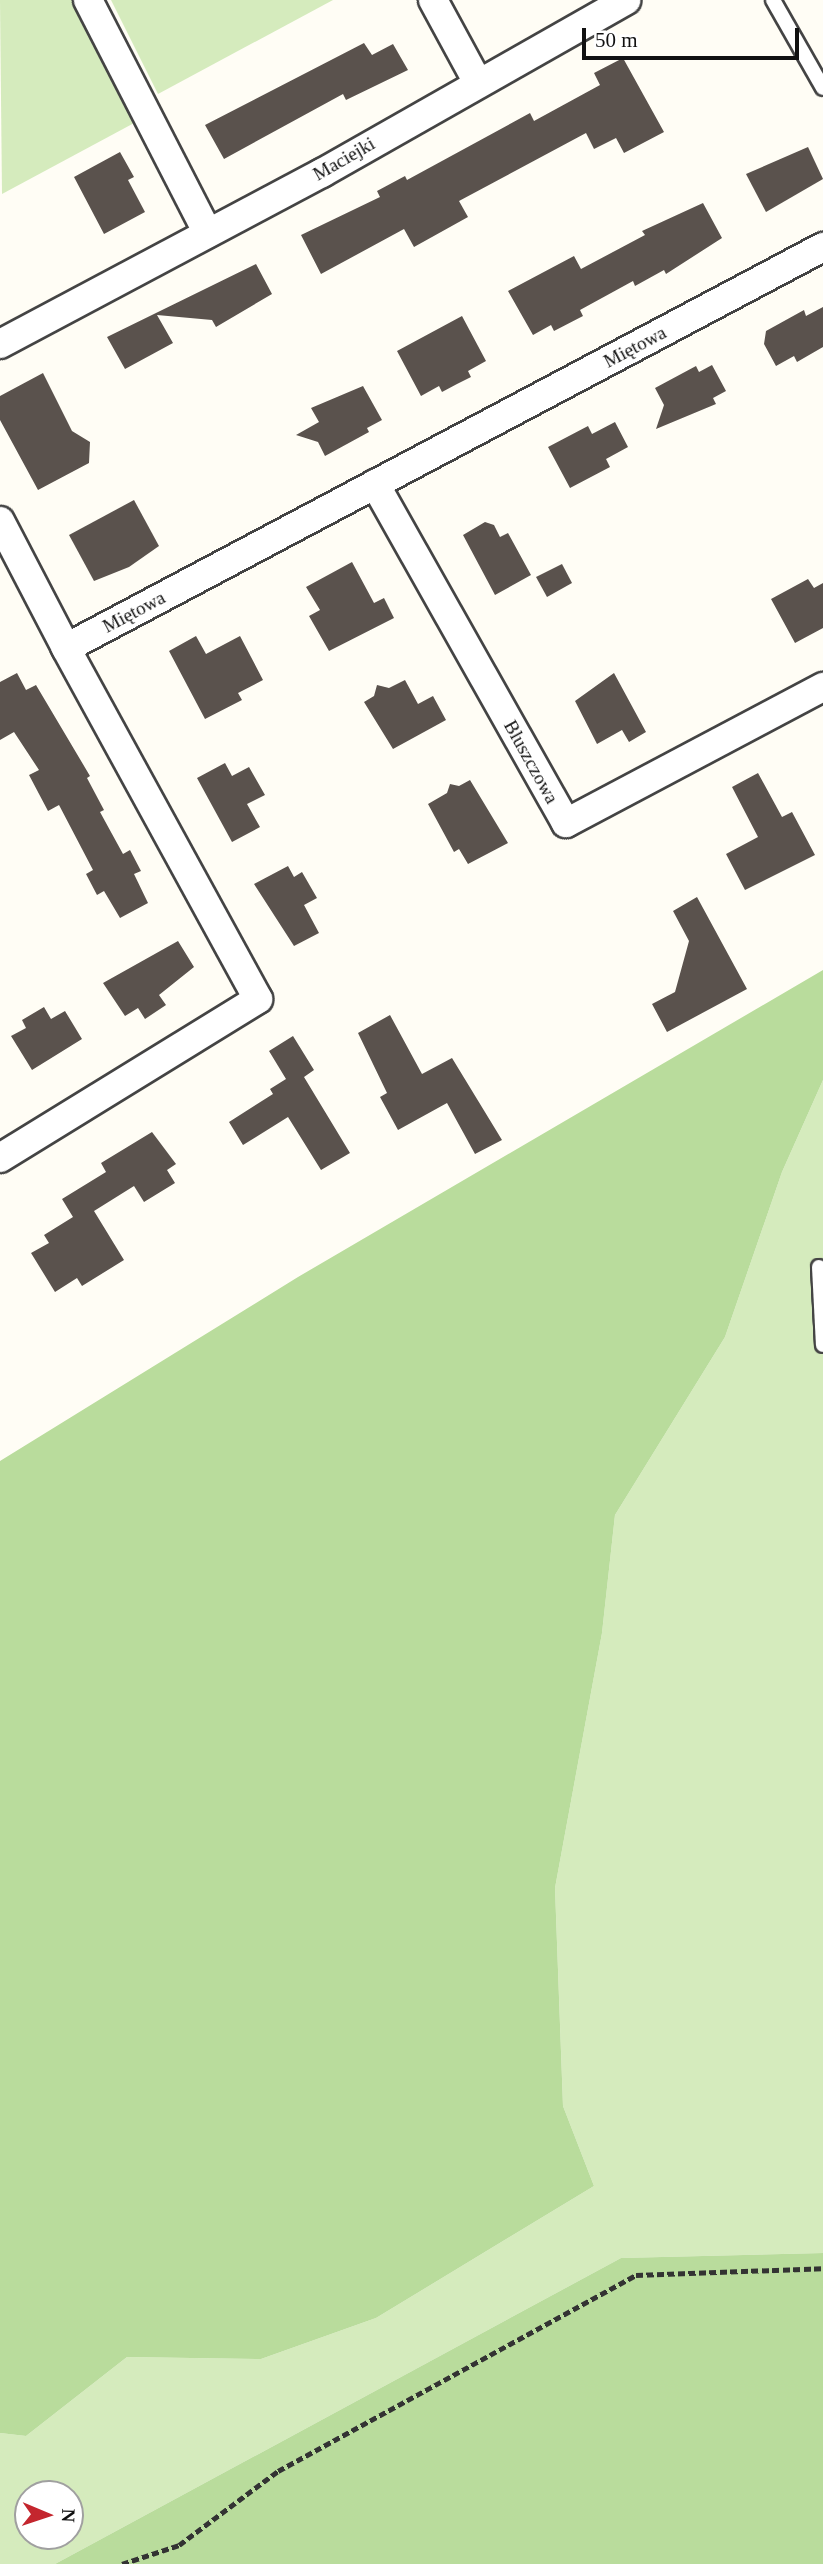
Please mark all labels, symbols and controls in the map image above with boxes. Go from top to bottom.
scale bar [585,14,802,58]
text: 50 m [595,28,638,52]
street label: Maciejki [309,132,379,186]
street label: Miętowa [600,321,670,373]
street label: Miętowa [99,586,169,638]
street label: Bluszczowa [499,716,563,808]
north arrow [14,2480,84,2550]
text: N [58,2508,79,2523]

